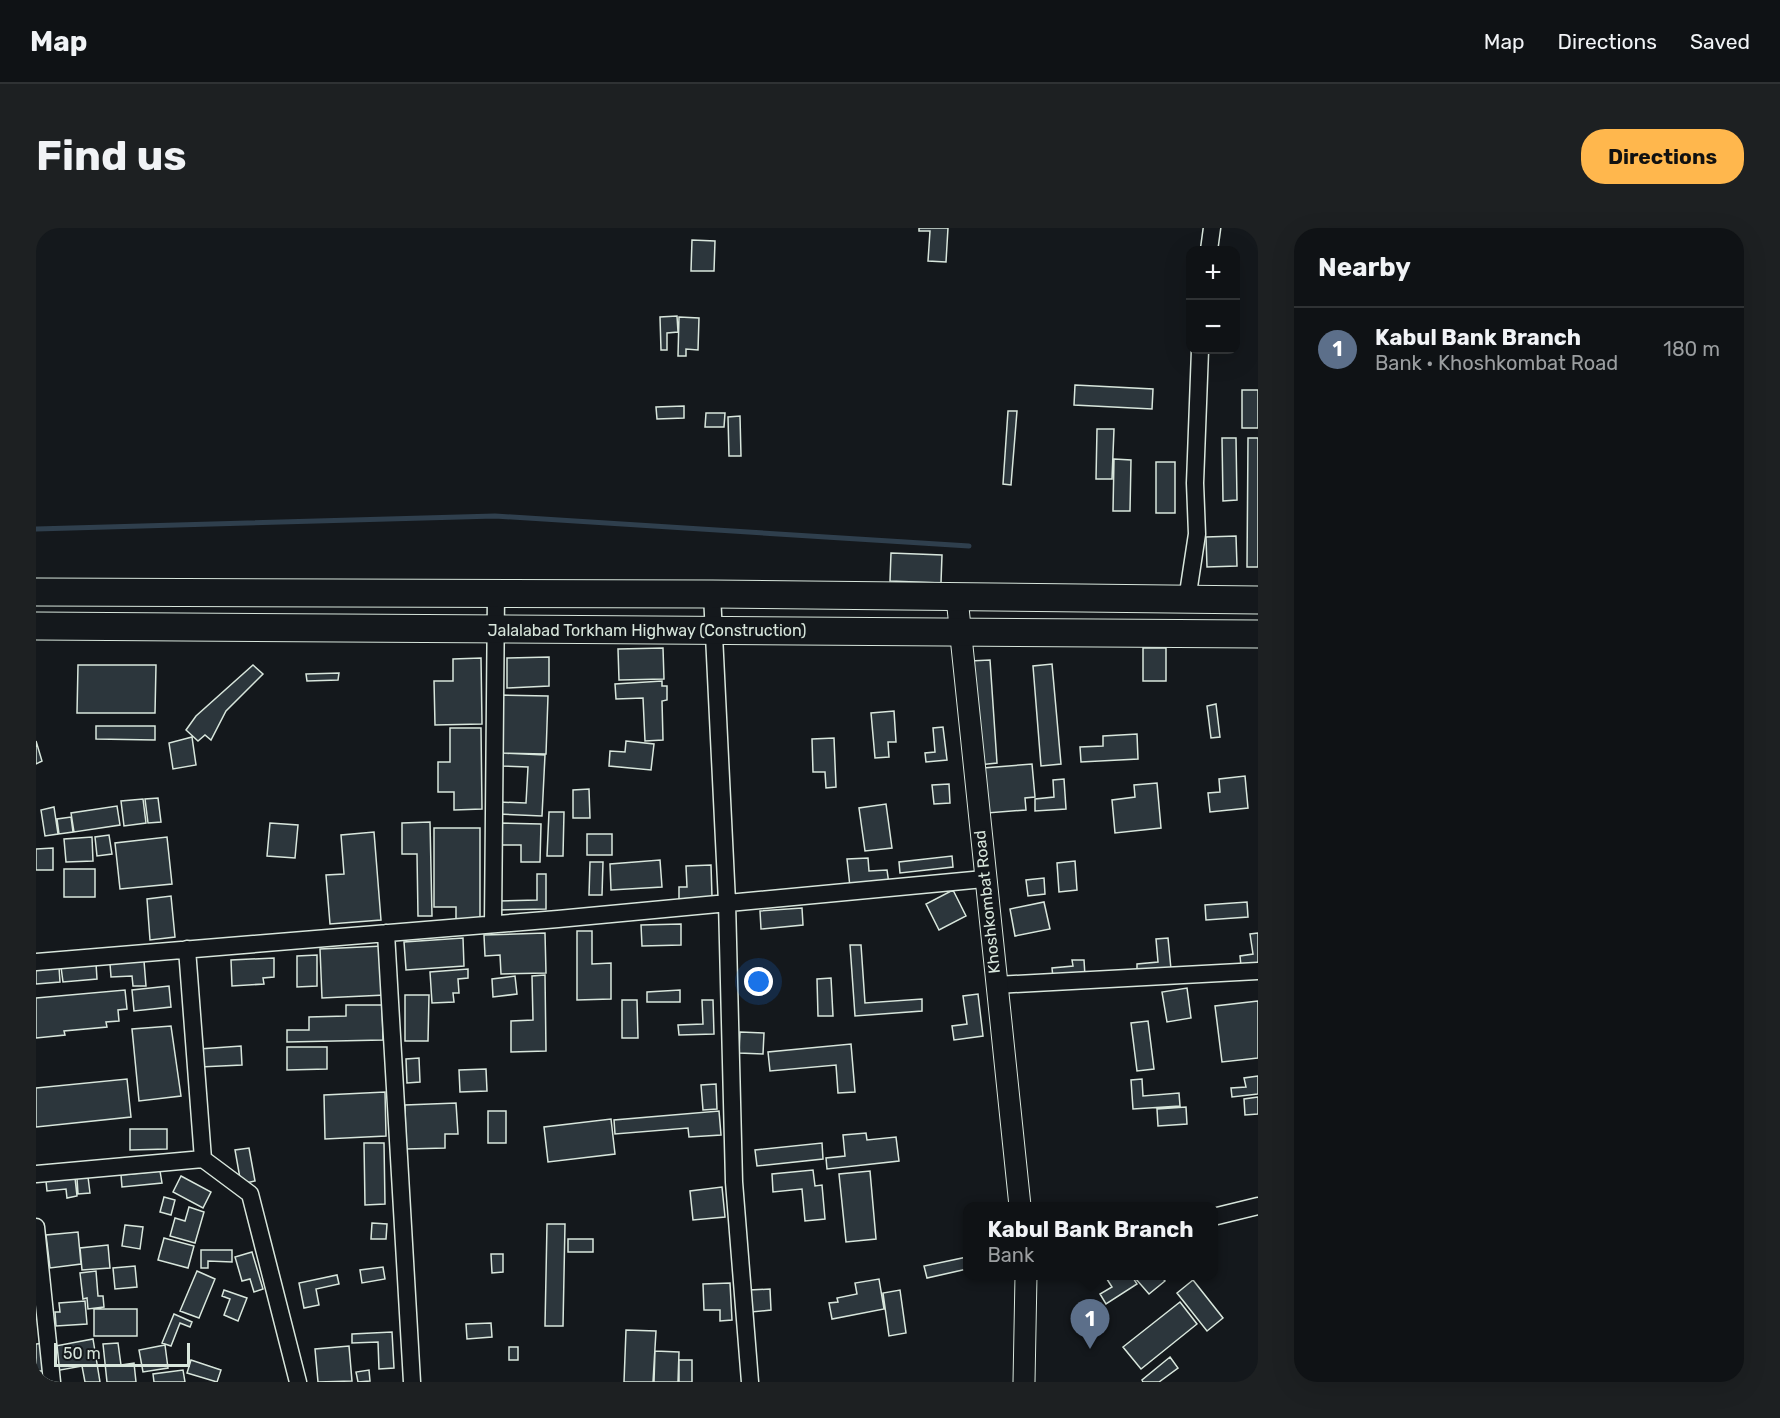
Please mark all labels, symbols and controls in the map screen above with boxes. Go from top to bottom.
text: Map [30,25,87,58]
text: Map [1484,29,1525,54]
text: Directions [1558,29,1657,54]
text: Saved [1690,29,1750,54]
button: Directions [1581,129,1744,184]
text: Find us [36,131,187,181]
map controls [1186,246,1240,354]
button: + [1186,246,1240,300]
text: Nearby [1318,252,1411,283]
button: − [1186,300,1240,354]
text: Kabul Bank Branch [1375,324,1581,351]
text: 1 [1333,337,1342,361]
text: 180 m [1663,337,1720,361]
text: Bank · Khoshkombat Road [1375,351,1618,375]
street label: Jalalabad Torkham Highway (Construction) [487,621,807,640]
street label: Khoshkombat Road [970,829,1004,975]
your location [744,967,773,996]
popup [963,1202,1218,1280]
text: Kabul Bank Branch [987,1216,1194,1243]
text: Bank [987,1243,1034,1267]
pin: 1 [1070,1300,1110,1349]
scale bar [54,1340,190,1368]
text: 50 m [63,1344,101,1363]

